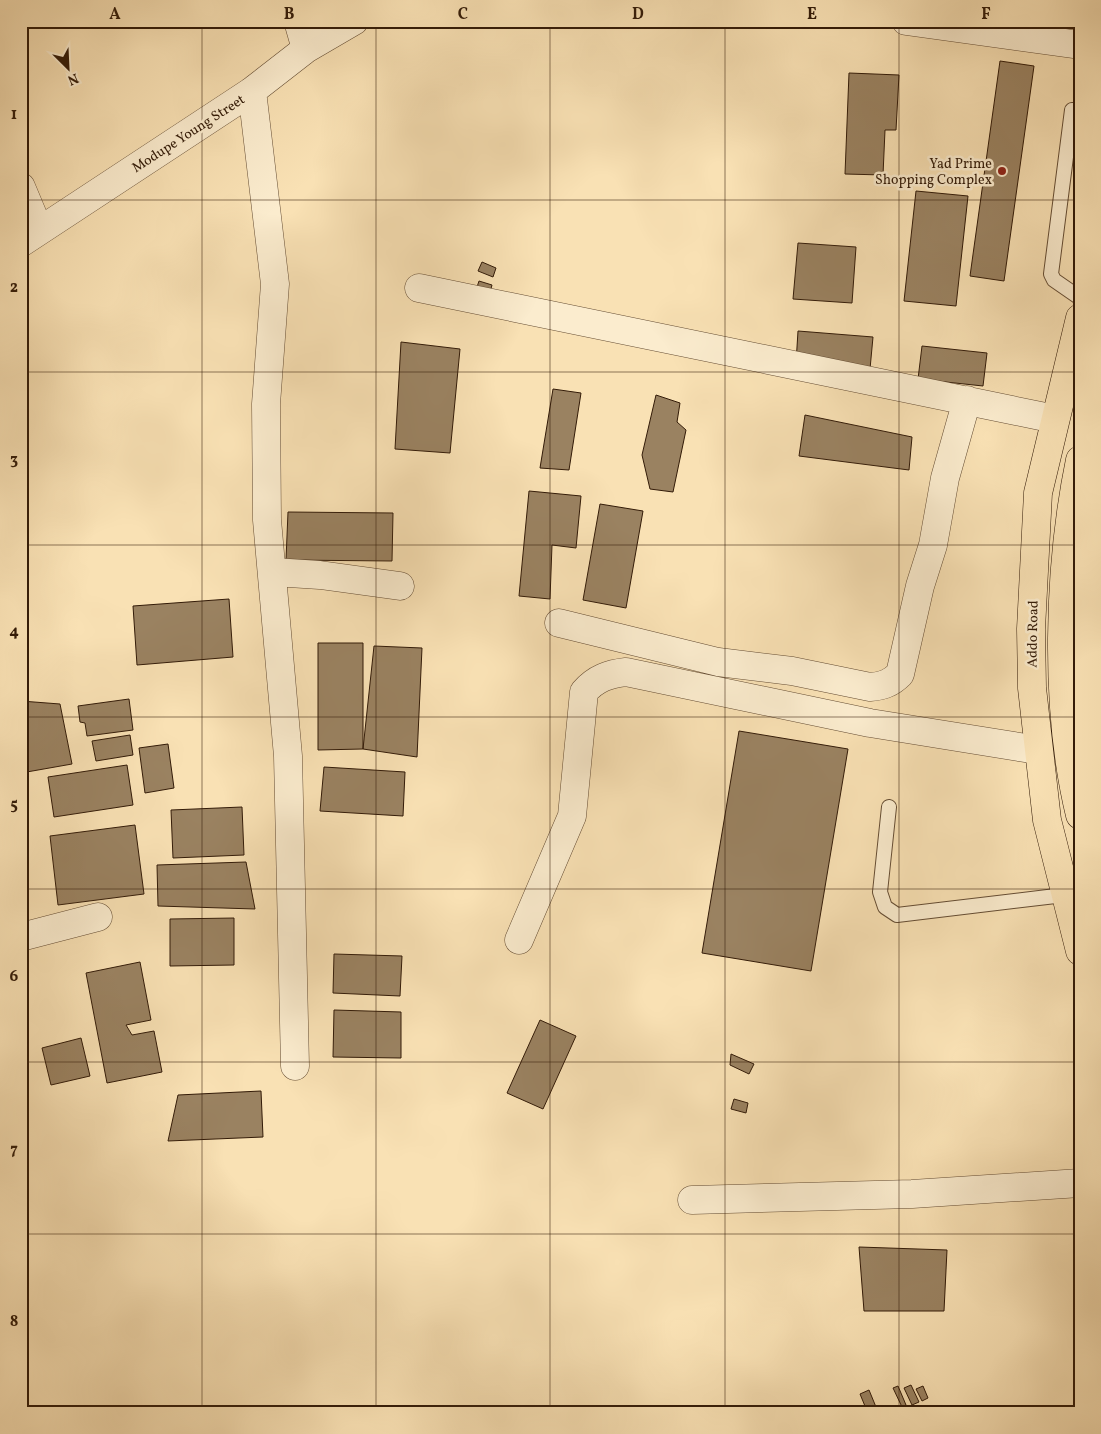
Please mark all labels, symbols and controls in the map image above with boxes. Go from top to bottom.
text: A [109,4,121,26]
text: B [284,4,295,26]
text: C [458,4,468,26]
text: D [632,4,644,26]
text: E [807,4,817,26]
text: F [981,4,991,26]
north arrow [42,42,92,92]
text: N [64,68,81,89]
street label: Modupe Young Street [129,91,249,178]
text: 1 [11,104,17,126]
place label: Yad Prime Shopping Complex [875,155,992,190]
marker: Yad Prime Shopping Complex [996,165,1008,177]
text: 2 [10,277,18,299]
text: 3 [10,449,18,471]
street label: Addo Road [1023,600,1044,668]
text: 4 [9,621,19,643]
text: 5 [10,794,18,816]
text: 6 [10,966,19,988]
text: 7 [10,1139,18,1161]
text: 8 [10,1311,18,1333]

